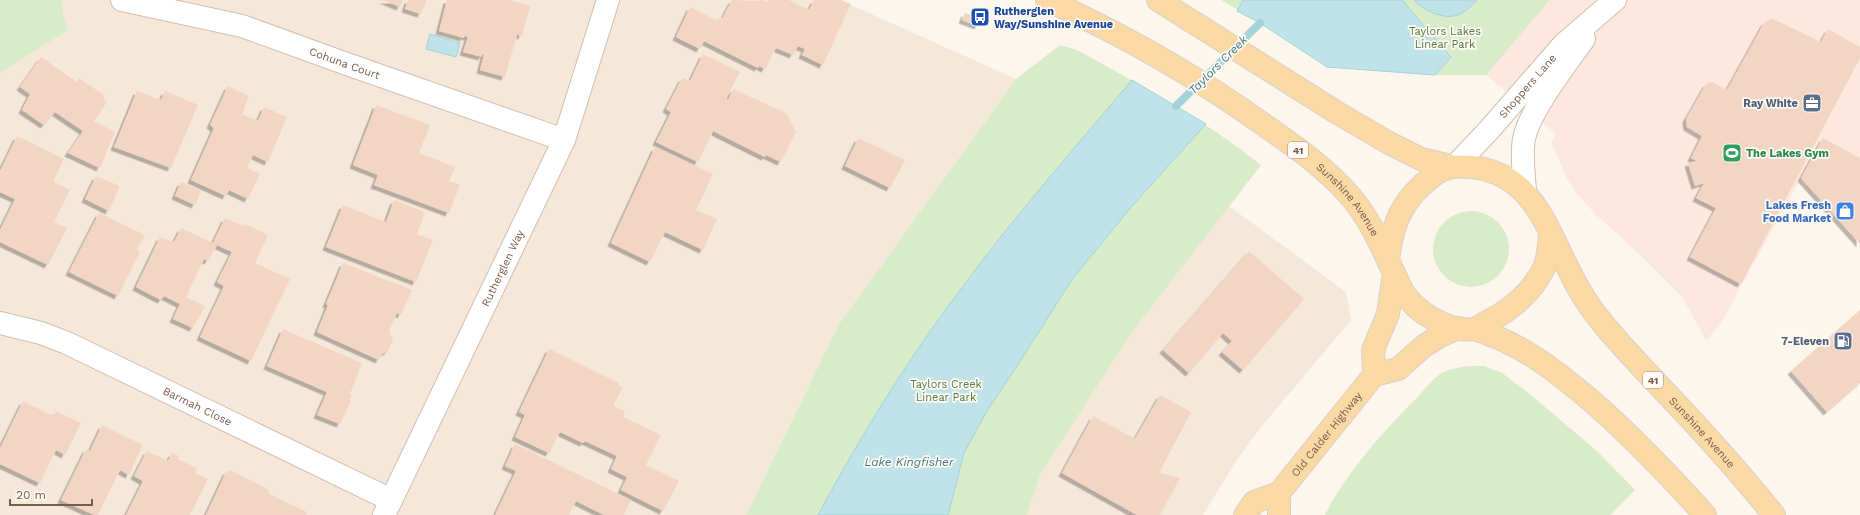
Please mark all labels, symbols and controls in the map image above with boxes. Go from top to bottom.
place label: Rutherglen Way/Sunshine Avenue [994,5,1113,31]
bus stop icon: Rutherglen Way/Sunshine Avenue [969,6,991,28]
park label: Taylors Lakes Linear Park [1409,25,1481,51]
water label: Taylors Creek [1186,32,1251,97]
street label: Cohuna Court [307,45,382,82]
street label: Shoppers Lane [1496,52,1559,121]
office icon: Ray White [1801,92,1823,114]
place label: Ray White [1743,97,1798,110]
road number: 41 [1288,142,1308,158]
sports icon: The Lakes Gym [1721,142,1743,164]
place label: The Lakes Gym [1746,147,1829,160]
street label: Sunshine Avenue [1314,160,1381,239]
place label: Lakes Fresh Food Market [1763,199,1831,225]
shop icon: Lakes Fresh Food Market [1834,200,1856,222]
street label: Rutherglen Way [479,227,527,309]
fuel station icon: 7-Eleven [1832,330,1854,352]
place label: 7-Eleven [1781,335,1829,348]
road number: 41 [1643,372,1663,388]
park label: Taylors Creek Linear Park [910,378,982,404]
street label: Barmah Close [161,384,234,429]
street label: Old Calder Highway [1289,389,1365,479]
street label: Sunshine Avenue [1666,394,1738,471]
water label: Lake Kingfisher [864,455,955,469]
scale bar [10,481,92,507]
text: 20 m [16,488,46,502]

